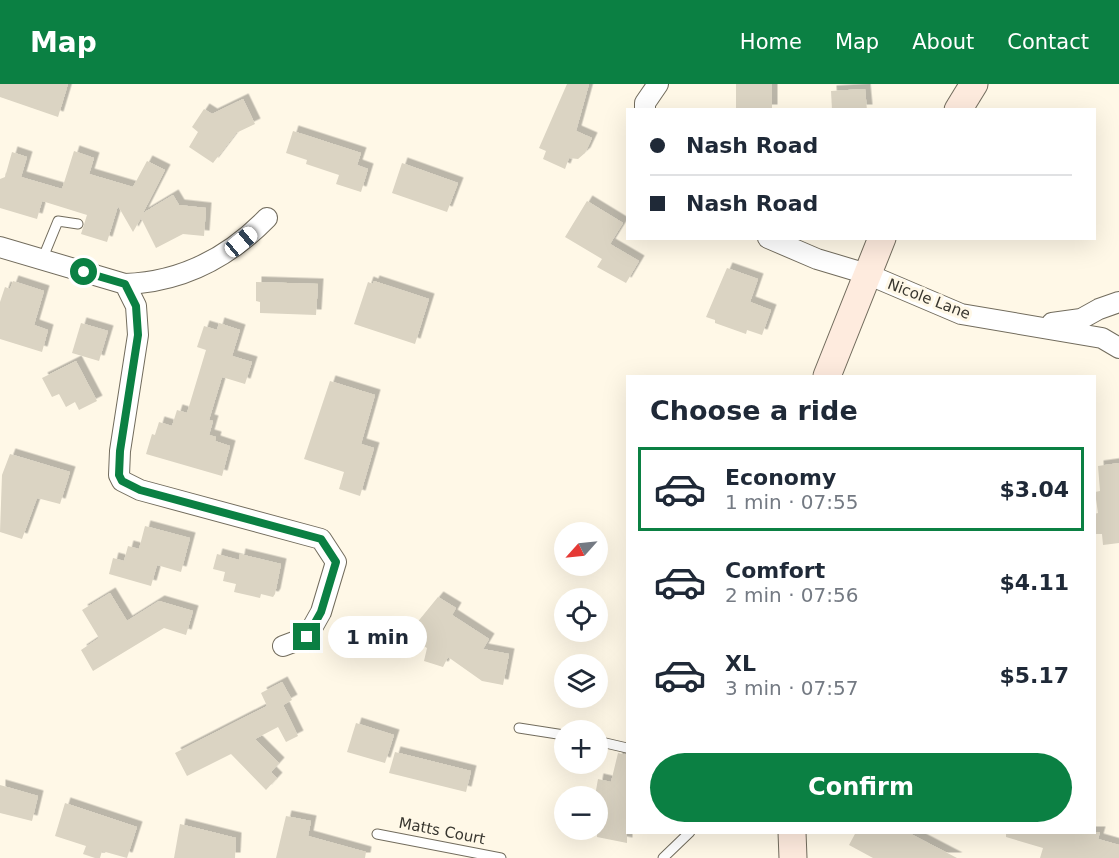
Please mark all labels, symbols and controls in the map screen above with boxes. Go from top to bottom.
text: Map [30,26,97,59]
text: Home [740,30,802,54]
text: Map [835,30,879,54]
text: About [912,30,974,54]
text: Contact [1007,30,1089,54]
text: Nash Road [686,133,818,158]
text: Nash Road [686,191,818,216]
car [221,224,261,260]
route start [70,258,97,285]
street label: Nicole Lane [885,275,973,323]
text: Choose a ride [650,395,858,426]
icon: car [653,462,707,516]
text: Economy [725,465,836,490]
text: $3.04 [999,477,1069,502]
text: 1 min · 07:55 [725,490,859,514]
north arrow [554,522,608,576]
map controls [554,522,608,840]
icon: car [653,555,707,609]
text: Comfort [725,558,825,583]
text: $4.11 [999,570,1069,595]
text: 2 min · 07:56 [725,583,859,607]
button: locate [554,588,608,642]
callout: 1 min [328,616,427,658]
route end [293,623,320,650]
text: 1 min [346,625,409,649]
icon: car [653,648,707,702]
text: XL [725,651,756,676]
button: layers [554,654,608,708]
text: $5.17 [999,663,1069,688]
text: 3 min · 07:57 [725,676,859,700]
button: + [554,720,608,774]
button: Confirm [650,753,1072,822]
button: − [554,786,608,840]
street label: Matts Court [397,814,487,848]

